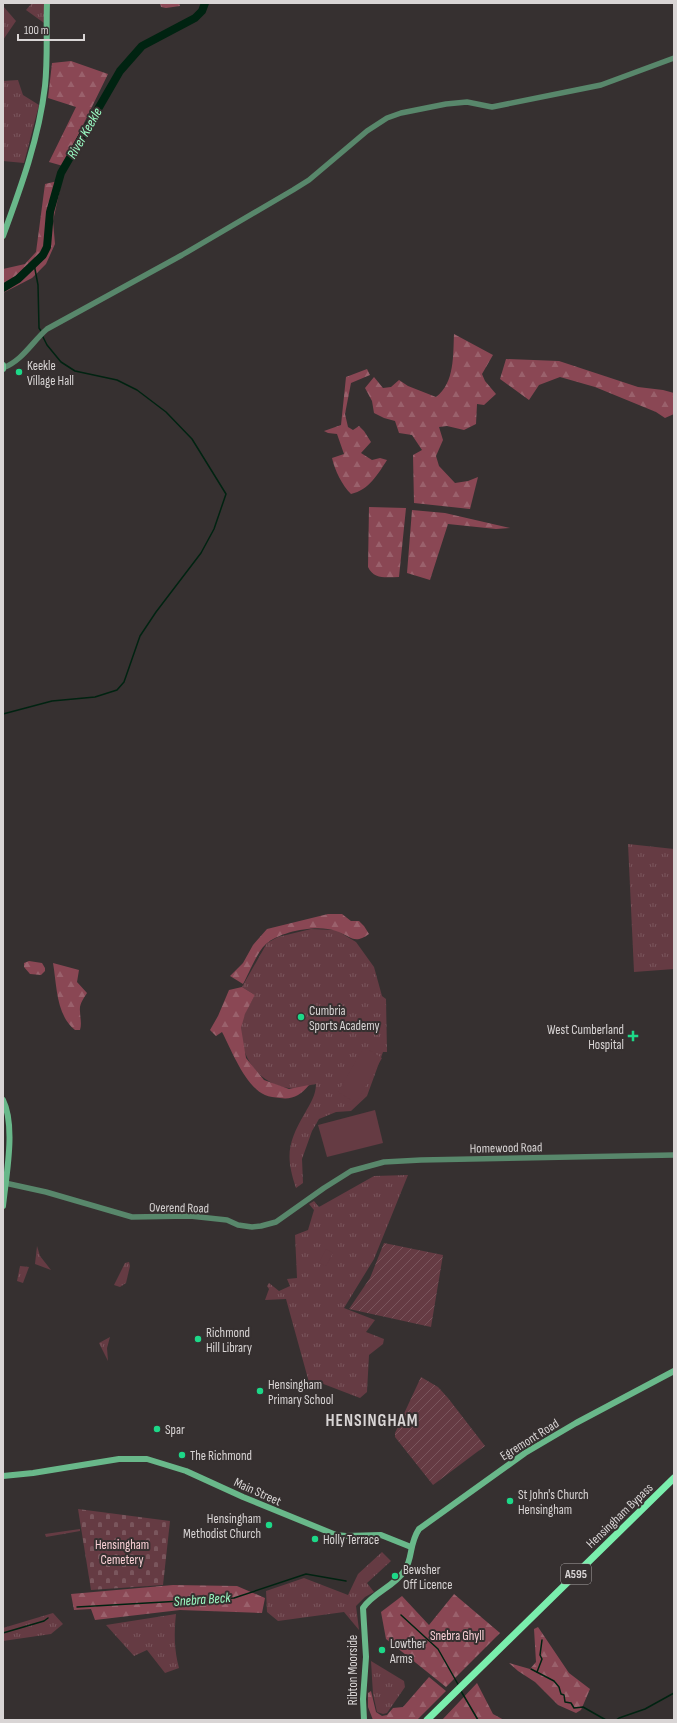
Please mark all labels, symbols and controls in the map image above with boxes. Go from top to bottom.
scale bar [18,16,84,42]
text: 100 m [24,23,49,38]
water label: River Keekle [63,104,106,162]
place label: Keekle Village Hall [27,358,74,389]
marker: Keekle Village Hall [14,367,24,377]
place label: Cumbria Sports Academy [309,1003,380,1034]
marker: Cumbria Sports Academy [296,1012,306,1022]
place label: West Cumberland Hospital [547,1022,624,1053]
marker: West Cumberland Hospital [627,1030,639,1042]
street label: Homewood Road [470,1139,543,1157]
street label: Overend Road [149,1199,209,1217]
place label: Richmond Hill Library [206,1325,252,1356]
marker: Richmond Hill Library [193,1334,203,1344]
place label: Hensingham Primary School [268,1377,333,1408]
marker: Hensingham Primary School [255,1386,265,1396]
district label: HENSINGHAM [326,1411,418,1431]
street label: Egremont Road [497,1415,562,1464]
place label: Spar [165,1422,185,1438]
marker: Spar [152,1424,162,1434]
place label: The Richmond [190,1448,252,1464]
marker: The Richmond [177,1450,187,1460]
street label: Main Street [231,1474,284,1509]
street label: Hensingham Bypass [583,1480,657,1552]
place label: St John's Church Hensingham [518,1487,589,1518]
marker: St John's Church Hensingham [505,1496,515,1506]
place label: Hensingham Methodist Church [183,1511,261,1542]
marker: Hensingham Methodist Church [264,1520,274,1530]
place label: Holly Terrace [323,1532,379,1548]
marker: Holly Terrace [310,1534,320,1544]
park label: Hensingham Cemetery [95,1537,149,1568]
place label: Bewsher Off Licence [403,1562,452,1593]
road number: A595 [561,1564,591,1584]
marker: Bewsher Off Licence [390,1571,400,1581]
water label: Snebra Beck [173,1589,232,1610]
park label: Snebra Ghyll [430,1628,484,1644]
street label: Ribton Moorside [345,1635,361,1705]
place label: Lowther Arms [389,1636,426,1667]
marker: Lowther Arms [377,1645,387,1655]

